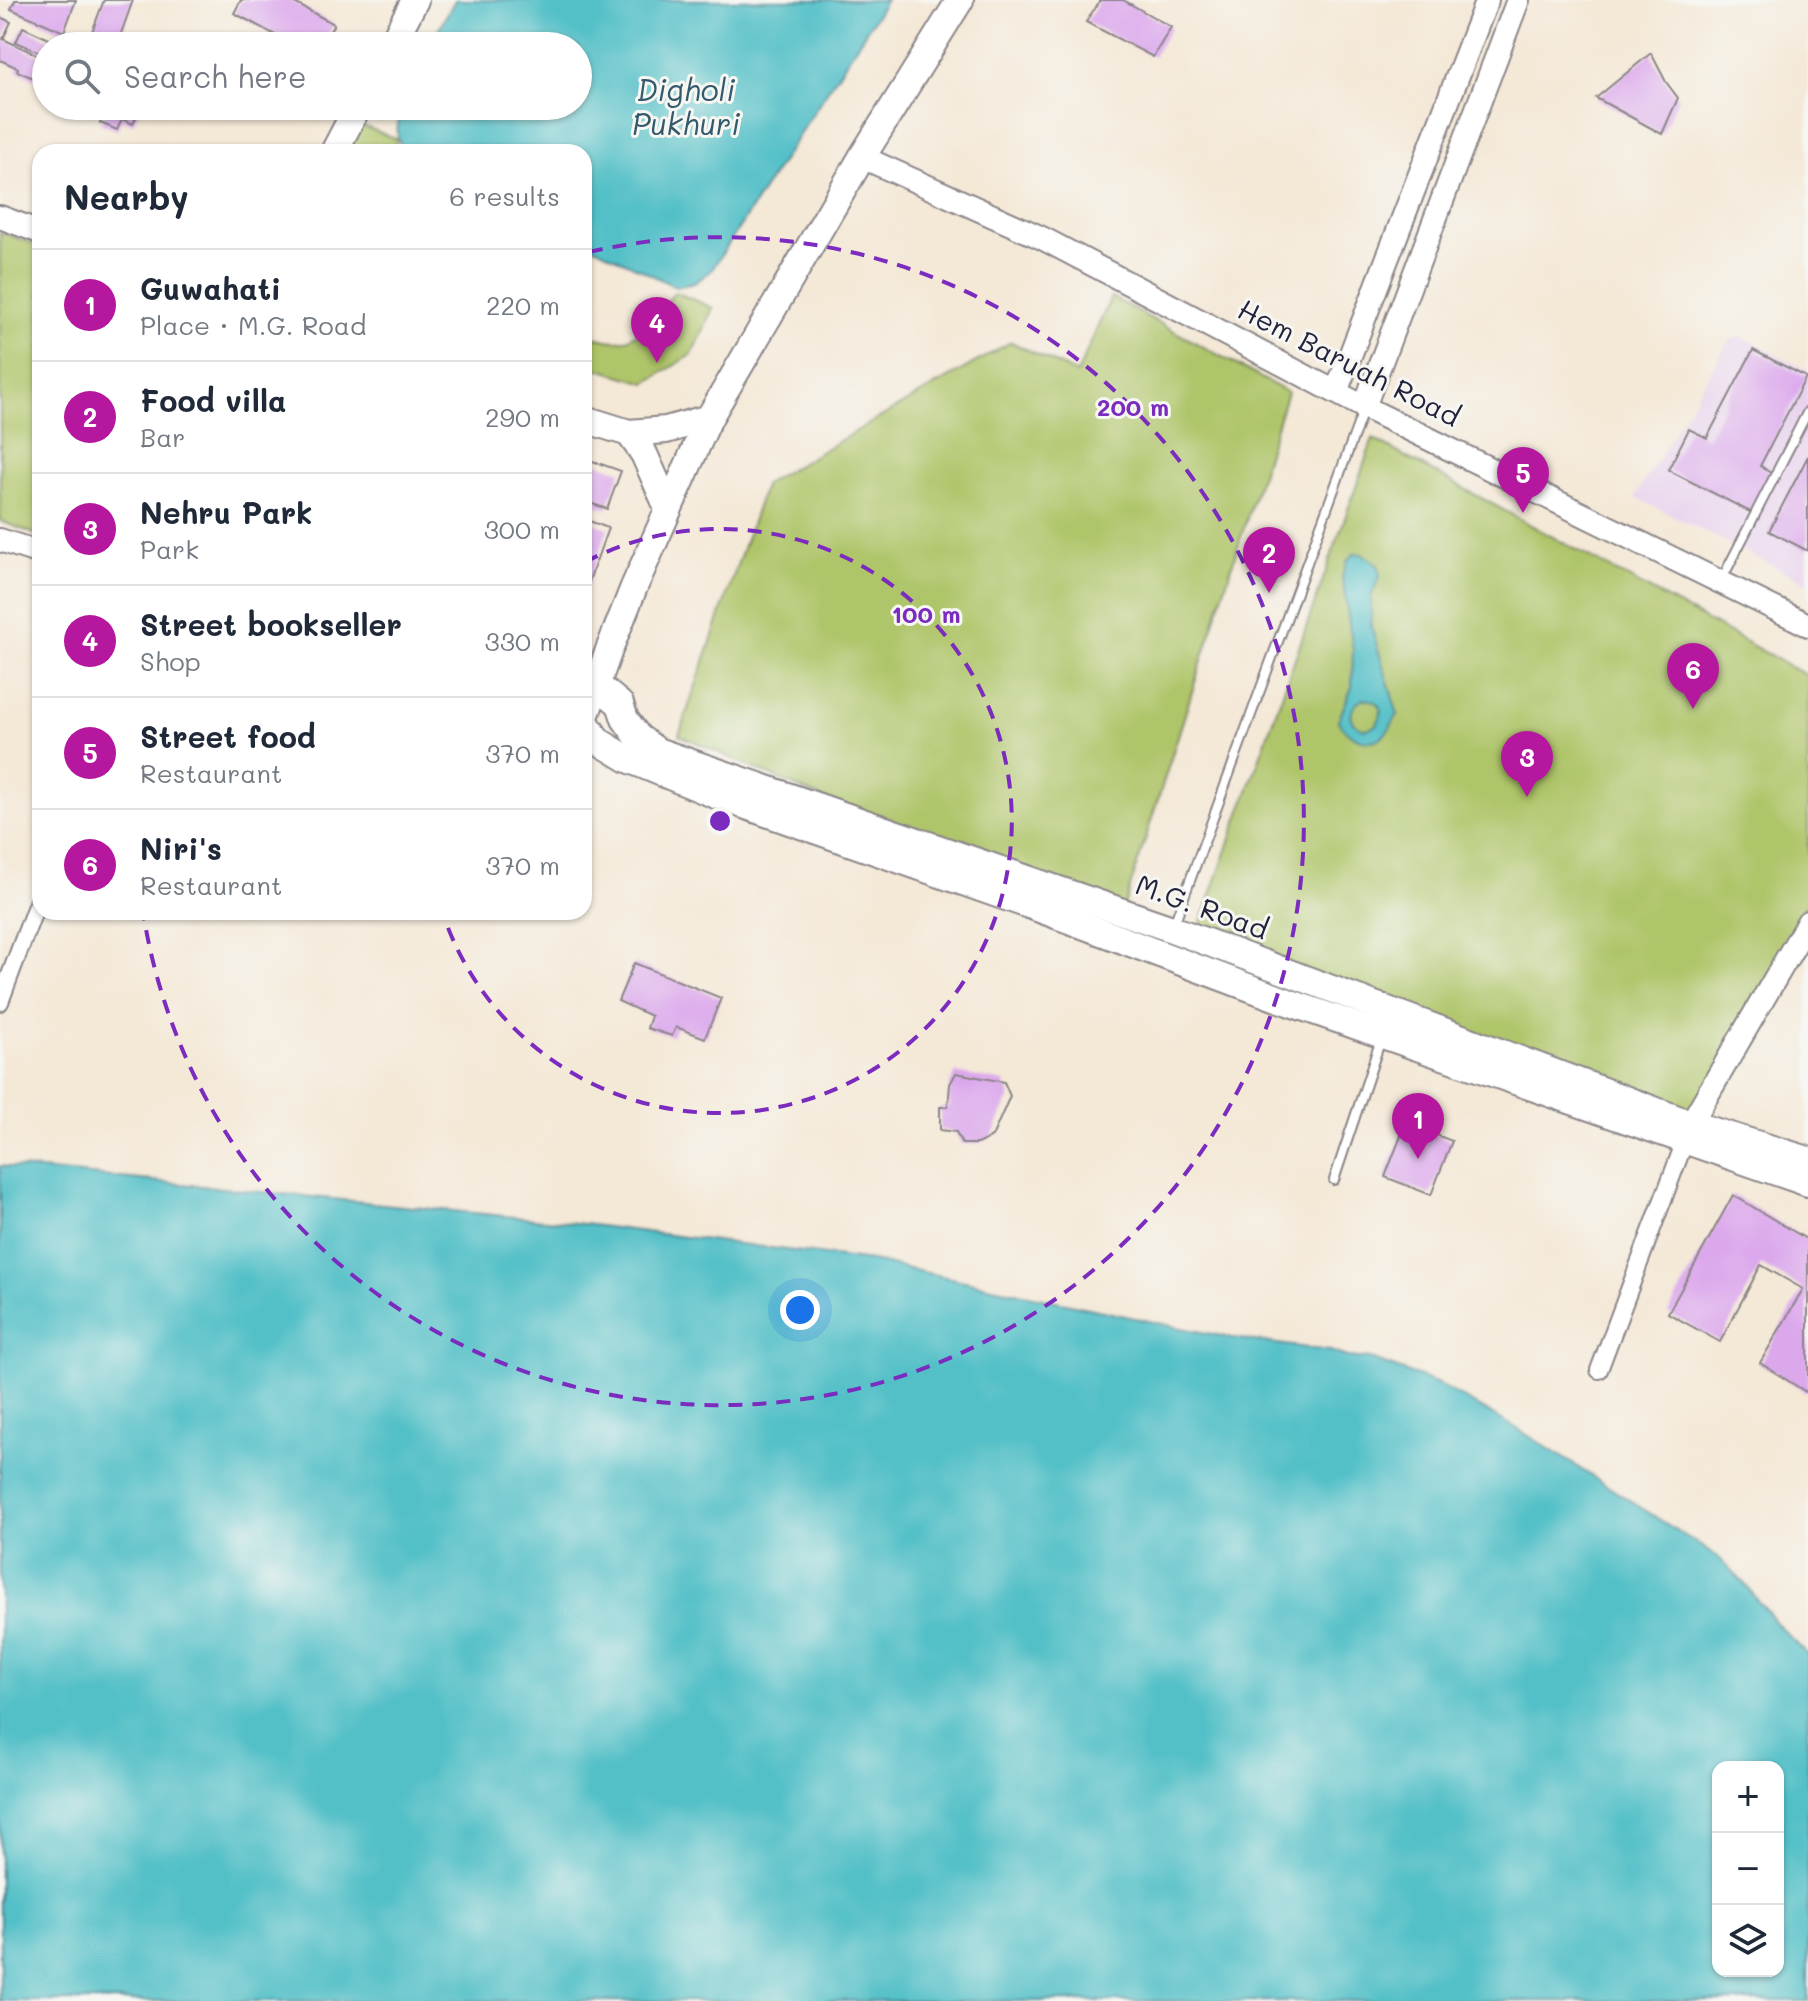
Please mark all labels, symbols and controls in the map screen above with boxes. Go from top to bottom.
search box [32,32,592,120]
icon: search [60,54,104,98]
text: Search here [124,56,307,96]
water label: Digholi Pukhuri [632,69,741,143]
text: Nearby [64,174,189,219]
text: 6 results [449,179,560,213]
text: Guwahati [140,268,281,308]
text: 1 [84,288,96,322]
text: 220 m [486,288,560,322]
street label: Hem Baruah Road [1232,291,1467,434]
pin: 4 [631,297,683,363]
text: Place · M.G. Road [140,308,366,342]
text: Food villa [140,380,286,420]
text: 200 m [1097,391,1169,422]
text: 2 [83,400,97,434]
text: 290 m [485,400,560,434]
text: Bar [140,420,185,454]
pin: 5 [1497,447,1549,513]
text: Nehru Park [140,492,312,532]
text: 3 [82,512,98,546]
text: 300 m [484,512,560,546]
pin: 2 [1243,527,1295,593]
text: Park [140,532,199,566]
text: 100 m [891,598,961,629]
text: Street bookseller [140,604,402,644]
text: 4 [82,624,98,658]
text: 330 m [484,624,560,658]
pin: 6 [1667,643,1719,709]
text: Shop [140,644,201,678]
text: Street food [140,716,316,756]
pin: 3 [1501,731,1553,797]
text: 5 [82,736,98,770]
text: 370 m [485,736,560,770]
text: Restaurant [140,756,282,790]
centre of rings [706,807,734,835]
text: Niri's [140,828,222,868]
text: 6 [82,848,98,882]
text: 370 m [485,848,560,882]
street label: M.G. Road [1131,865,1274,947]
text: Restaurant [140,868,282,902]
pin: 1 [1392,1093,1444,1159]
your location [780,1290,820,1330]
map controls [1712,1761,1784,1977]
button: + [1712,1761,1784,1833]
button: − [1712,1833,1784,1905]
button: layers [1712,1905,1784,1977]

